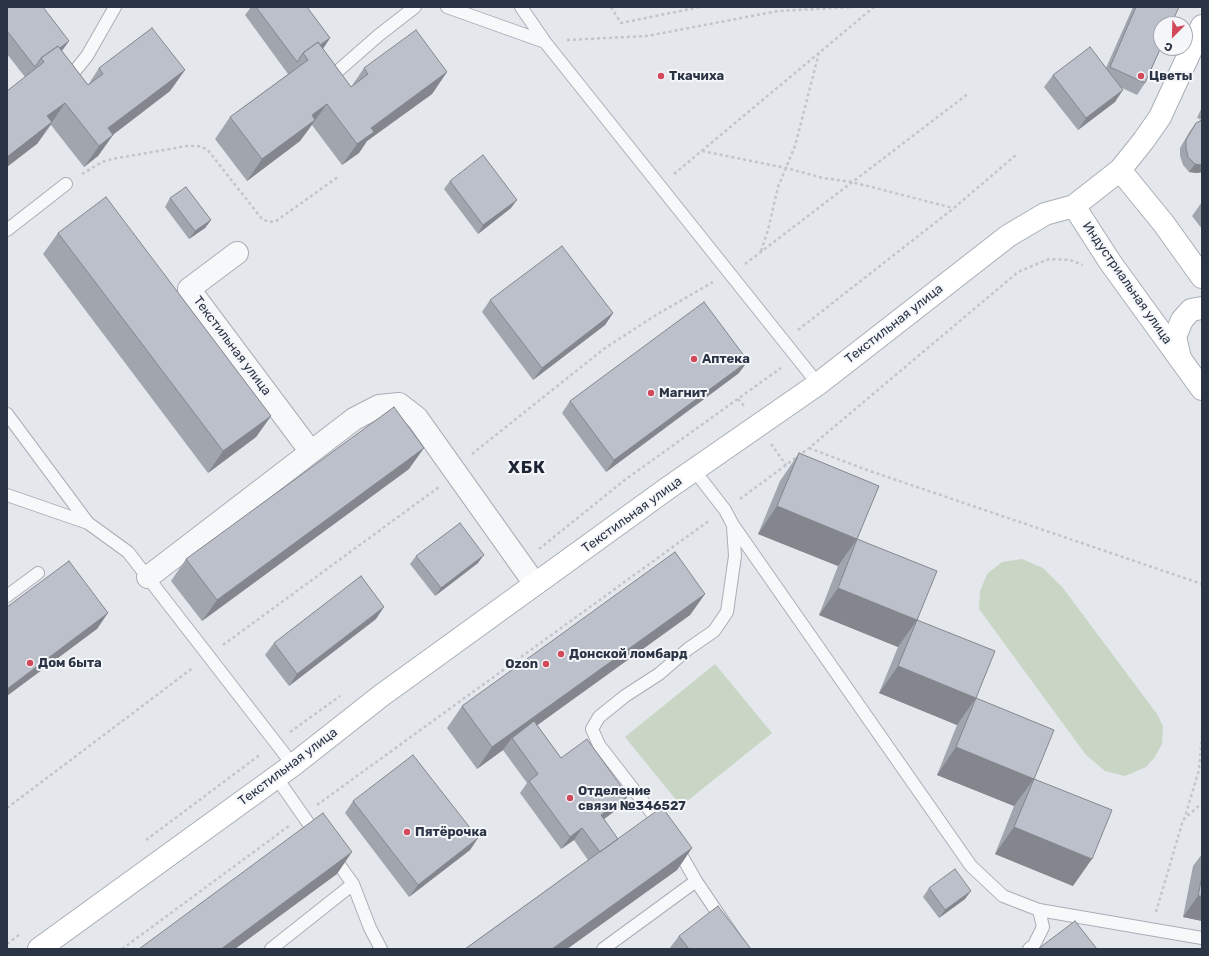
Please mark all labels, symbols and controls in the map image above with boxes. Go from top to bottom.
north arrow [1153,16,1193,56]
text: С [1162,39,1175,54]
place label: Ткачиха [669,68,724,84]
place label: Цветы [1149,68,1193,84]
marker: Ткачиха [656,71,666,81]
marker: Цветы [1136,71,1146,81]
street label: Индустриальная улица [1079,219,1175,347]
street label: Текстильная улица [842,281,946,367]
street label: Текстильная улица [190,293,274,399]
place label: Аптека [702,351,750,367]
marker: Аптека [689,354,699,364]
place label: Магнит [659,385,707,401]
marker: Магнит [646,388,656,398]
district label: ХБК [508,458,546,478]
street label: Текстильная улица [579,473,685,557]
place label: Донской ломбард [569,646,688,662]
marker: Донской ломбард [556,649,566,659]
place label: Дом быта [38,655,102,671]
place label: Ozon [505,656,538,672]
marker: Дом быта [25,658,35,668]
marker: Ozon [541,659,551,669]
street label: Текстильная улица [235,725,341,809]
place label: Отделение связи №346527 [578,783,686,814]
marker: Отделение связи №346527 [565,793,575,803]
place label: Пятёрочка [415,824,487,840]
marker: Пятёрочка [402,827,412,837]

